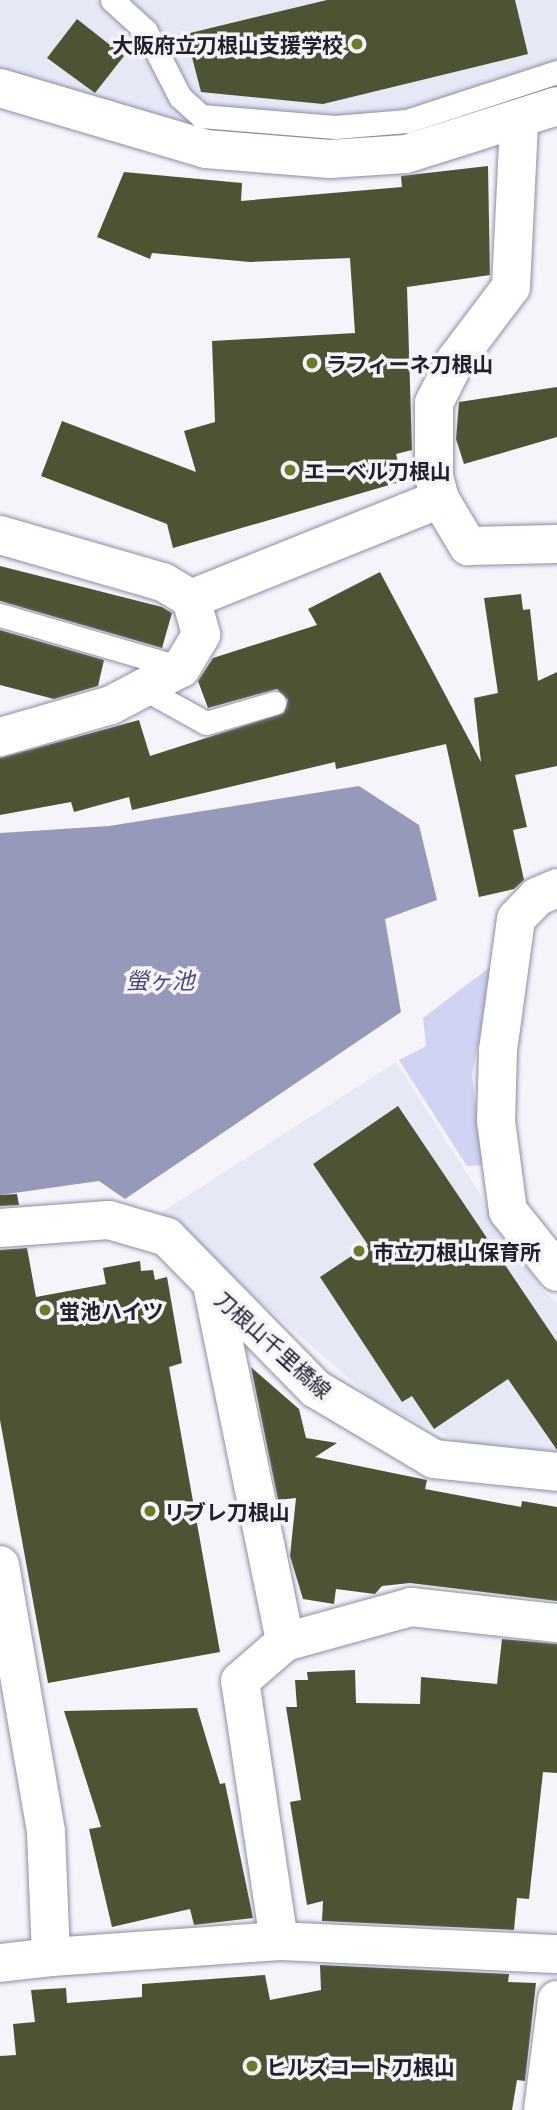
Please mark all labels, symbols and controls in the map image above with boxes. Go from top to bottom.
place label: 大阪府立刀根山支援学校 [112,31,343,57]
marker: 大阪府立刀根山支援学校 [349,36,365,52]
place label: ラフィーネ刀根山 [326,350,494,376]
marker: ラフィーネ刀根山 [304,355,320,371]
place label: エーベル刀根山 [304,457,451,483]
marker: エーベル刀根山 [282,462,298,478]
water label: 螢ヶ池 [126,965,194,993]
place label: 市立刀根山保育所 [373,1238,541,1264]
marker: 市立刀根山保育所 [351,1243,367,1259]
street label: 刀根山千里橋線 [211,1285,337,1403]
place label: 蛍池ハイツ [59,1297,164,1323]
marker: 蛍池ハイツ [37,1302,53,1318]
place label: リブレ刀根山 [164,1498,290,1524]
marker: リブレ刀根山 [142,1503,158,1519]
place label: ヒルズコート刀根山 [266,2053,455,2079]
marker: ヒルズコート刀根山 [244,2058,260,2074]

